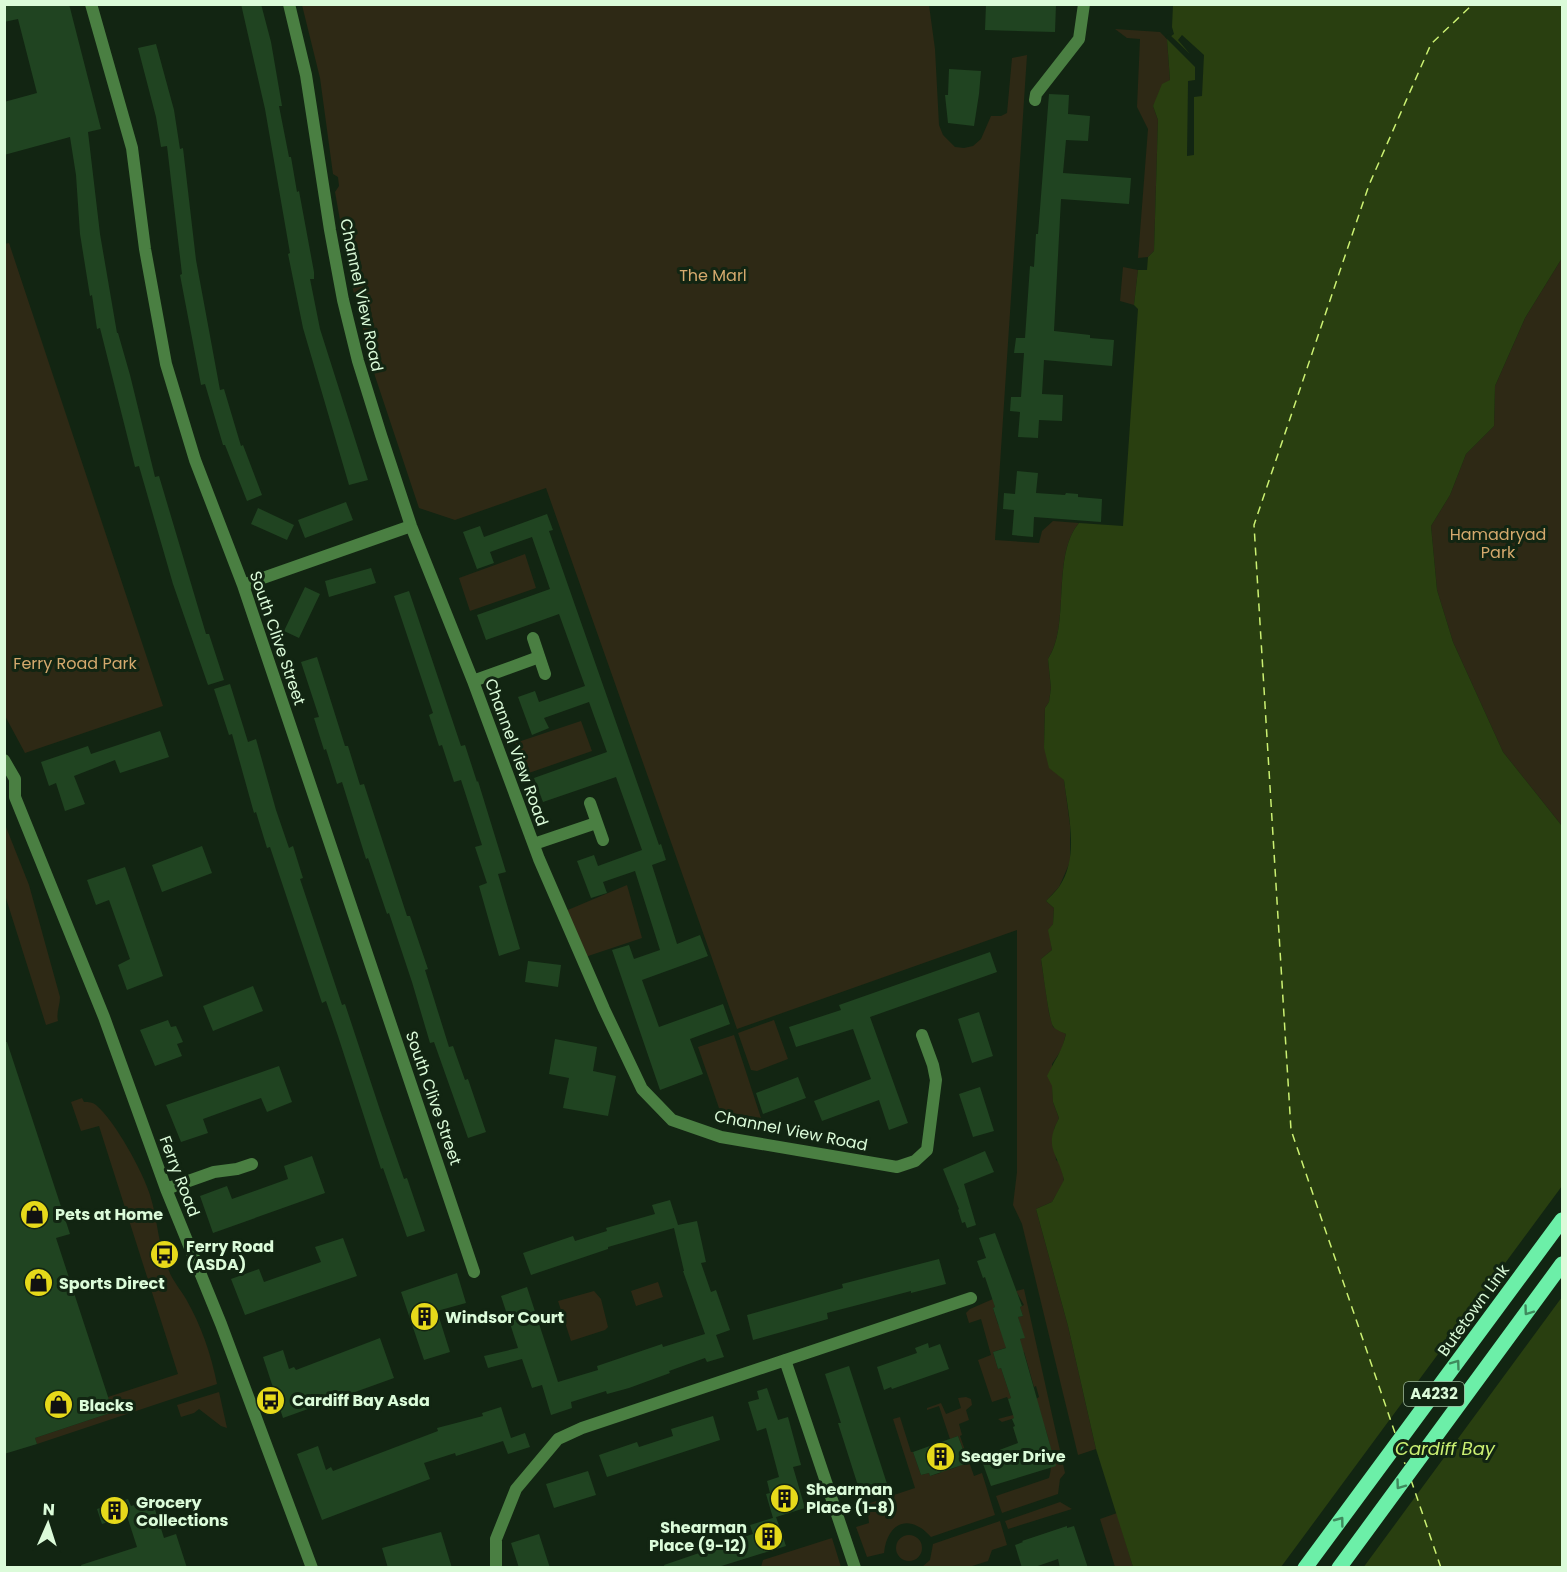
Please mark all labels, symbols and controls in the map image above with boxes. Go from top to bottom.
street label: Channel View Road [334,217,389,374]
park label: The Marl [679,264,747,287]
park label: Hamadryad Park [1450,523,1546,564]
street label: South Clive Street [244,568,311,708]
park label: Ferry Road Park [13,652,137,675]
street label: Channel View Road [479,675,554,829]
street label: South Clive Street [400,1028,467,1168]
street label: Channel View Road [712,1104,870,1157]
street label: Ferry Road [154,1132,205,1220]
shop icon: Pets at Home [18,1198,50,1230]
place label: Pets at Home [55,1203,163,1226]
place label: Ferry Road (ASDA) [186,1235,274,1276]
bus stop icon: Ferry Road (ASDA) [149,1239,181,1271]
street label: Butetown Link [1432,1259,1515,1361]
shop icon: Sports Direct [22,1267,54,1299]
place label: Sports Direct [59,1272,165,1295]
building icon: Windsor Court [408,1301,440,1333]
one-way arrow [1524,1305,1535,1316]
place label: Windsor Court [445,1306,564,1329]
one-way arrow [1449,1359,1460,1370]
road number: A4232 [1404,1382,1464,1406]
bus stop icon: Cardiff Bay Asda [255,1384,287,1416]
shop icon: Blacks [42,1389,74,1421]
place label: Cardiff Bay Asda [292,1389,430,1412]
place label: Blacks [79,1394,134,1417]
water label: Cardiff Bay [1395,1436,1496,1461]
building icon: Seager Drive [924,1440,956,1472]
place label: Seager Drive [961,1445,1066,1468]
place label: Shearman Place (1-8) [806,1478,895,1519]
one-way arrow [1396,1479,1407,1490]
building icon: Shearman Place (1-8) [769,1482,801,1514]
place label: Grocery Collections [136,1491,229,1532]
north arrow [18,1494,78,1554]
building icon: Grocery Collections [99,1495,131,1527]
text: N [42,1498,55,1521]
place label: Shearman Place (9-12) [649,1516,747,1557]
one-way arrow [1333,1516,1344,1527]
building icon: Shearman Place (9-12) [752,1520,784,1552]

